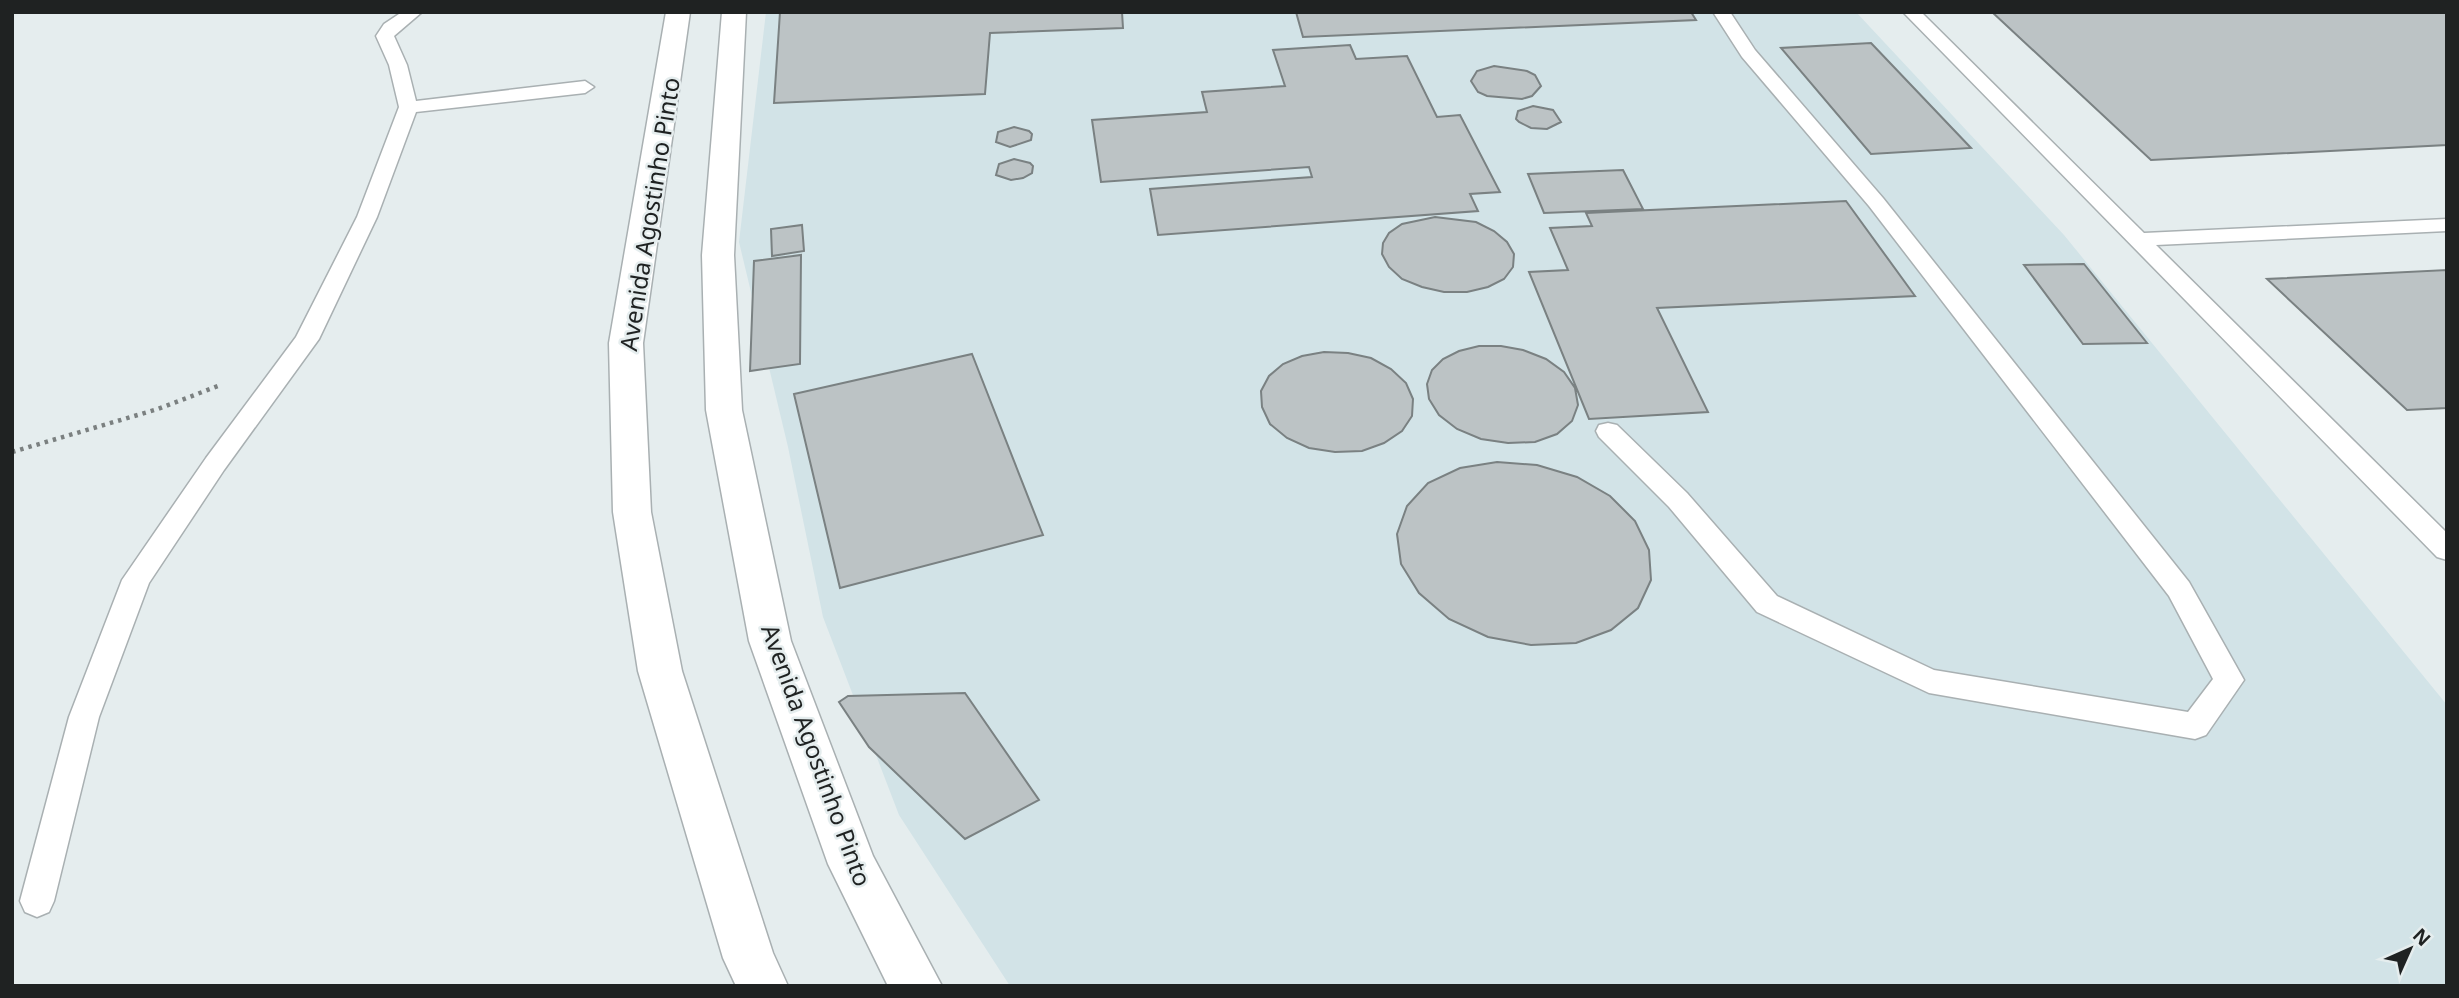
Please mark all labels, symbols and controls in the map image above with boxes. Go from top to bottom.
street label: Avenida Agostinho Pinto [611,75,687,353]
street label: Avenida Agostinho Pinto [754,619,880,891]
north arrow [2375,914,2445,984]
text: N [2407,922,2437,952]

